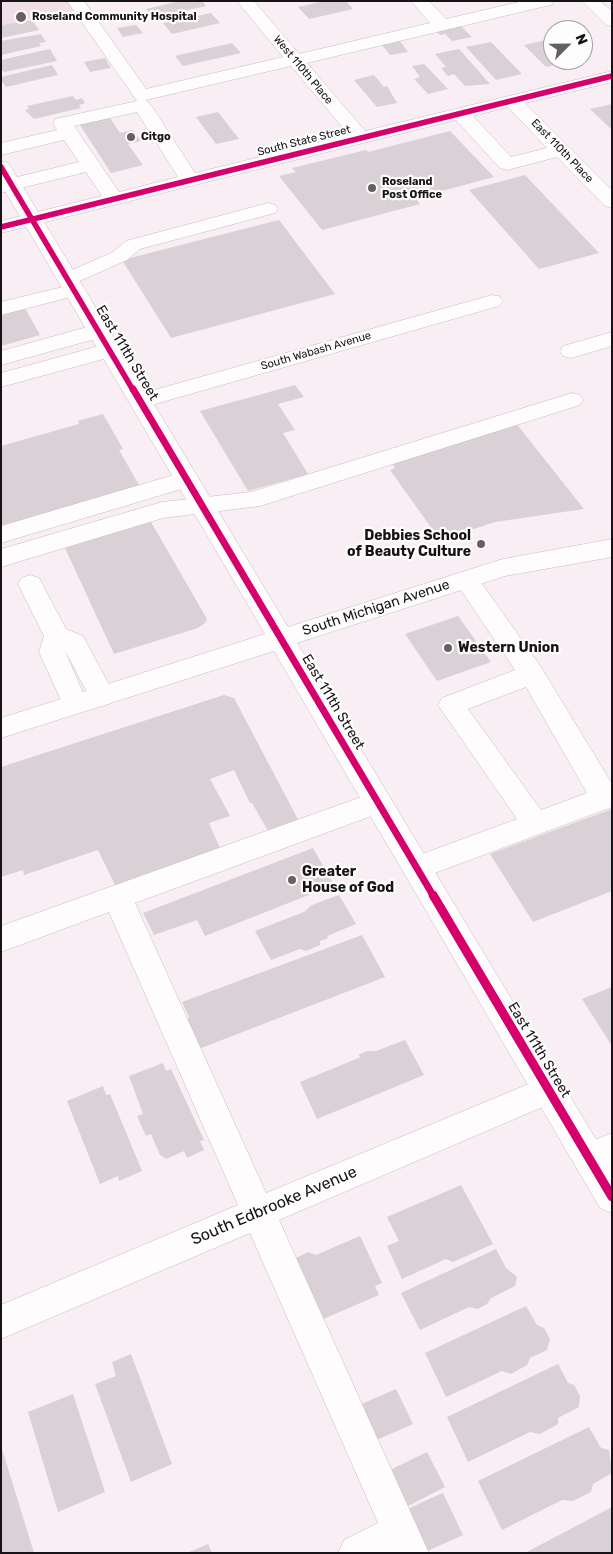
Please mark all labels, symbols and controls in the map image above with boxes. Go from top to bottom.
marker: Roseland Community Hospital [14,10,28,24]
place label: Roseland Community Hospital [32,10,197,24]
north arrow [543,20,593,70]
text: N [572,31,591,47]
street label: West 110th Place [270,33,336,107]
street label: East 110th Place [528,116,596,186]
street label: South State Street [256,123,352,159]
place label: Citgo [141,130,171,144]
marker: Citgo [125,131,137,143]
place label: Roseland Post Office [382,175,442,201]
marker: Roseland Post Office [366,182,378,194]
street label: East 111th Street [92,302,162,404]
street label: South Wabash Avenue [259,329,373,373]
place label: Debbies School of Beauty Culture [347,528,471,560]
marker: Debbies School of Beauty Culture [475,538,487,550]
street label: South Michigan Avenue [300,576,452,640]
place label: Western Union [458,640,559,656]
marker: Western Union [442,642,454,654]
street label: East 111th Street [298,651,368,753]
place label: Greater House of God [302,864,394,896]
marker: Greater House of God [286,874,298,886]
street label: East 111th Street [504,999,574,1101]
street label: South Edbrooke Avenue [188,1162,360,1250]

